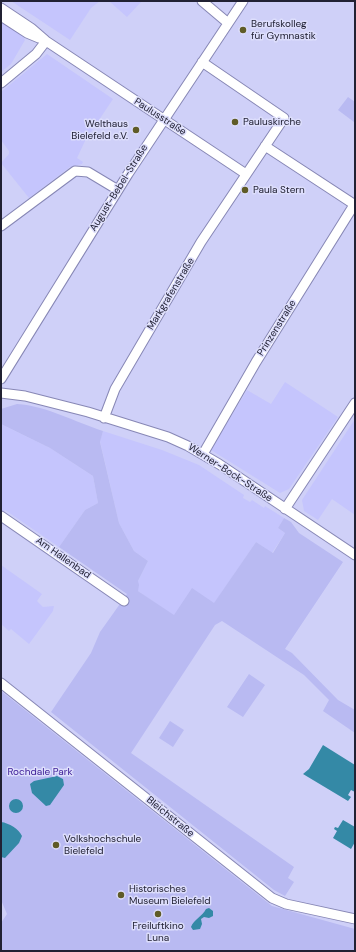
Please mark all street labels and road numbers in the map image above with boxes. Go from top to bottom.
street label: Paulusstraße [132,96,188,138]
street label: August-Bebel-Straße [87,142,151,234]
street label: Markgrafenstraße [145,256,197,332]
street label: Prinzenstraße [255,298,299,358]
street label: Werner-Bock-Straße [186,441,274,505]
street label: Am Hallenbad [33,535,93,581]
street label: Bleichstraße [144,794,196,840]

